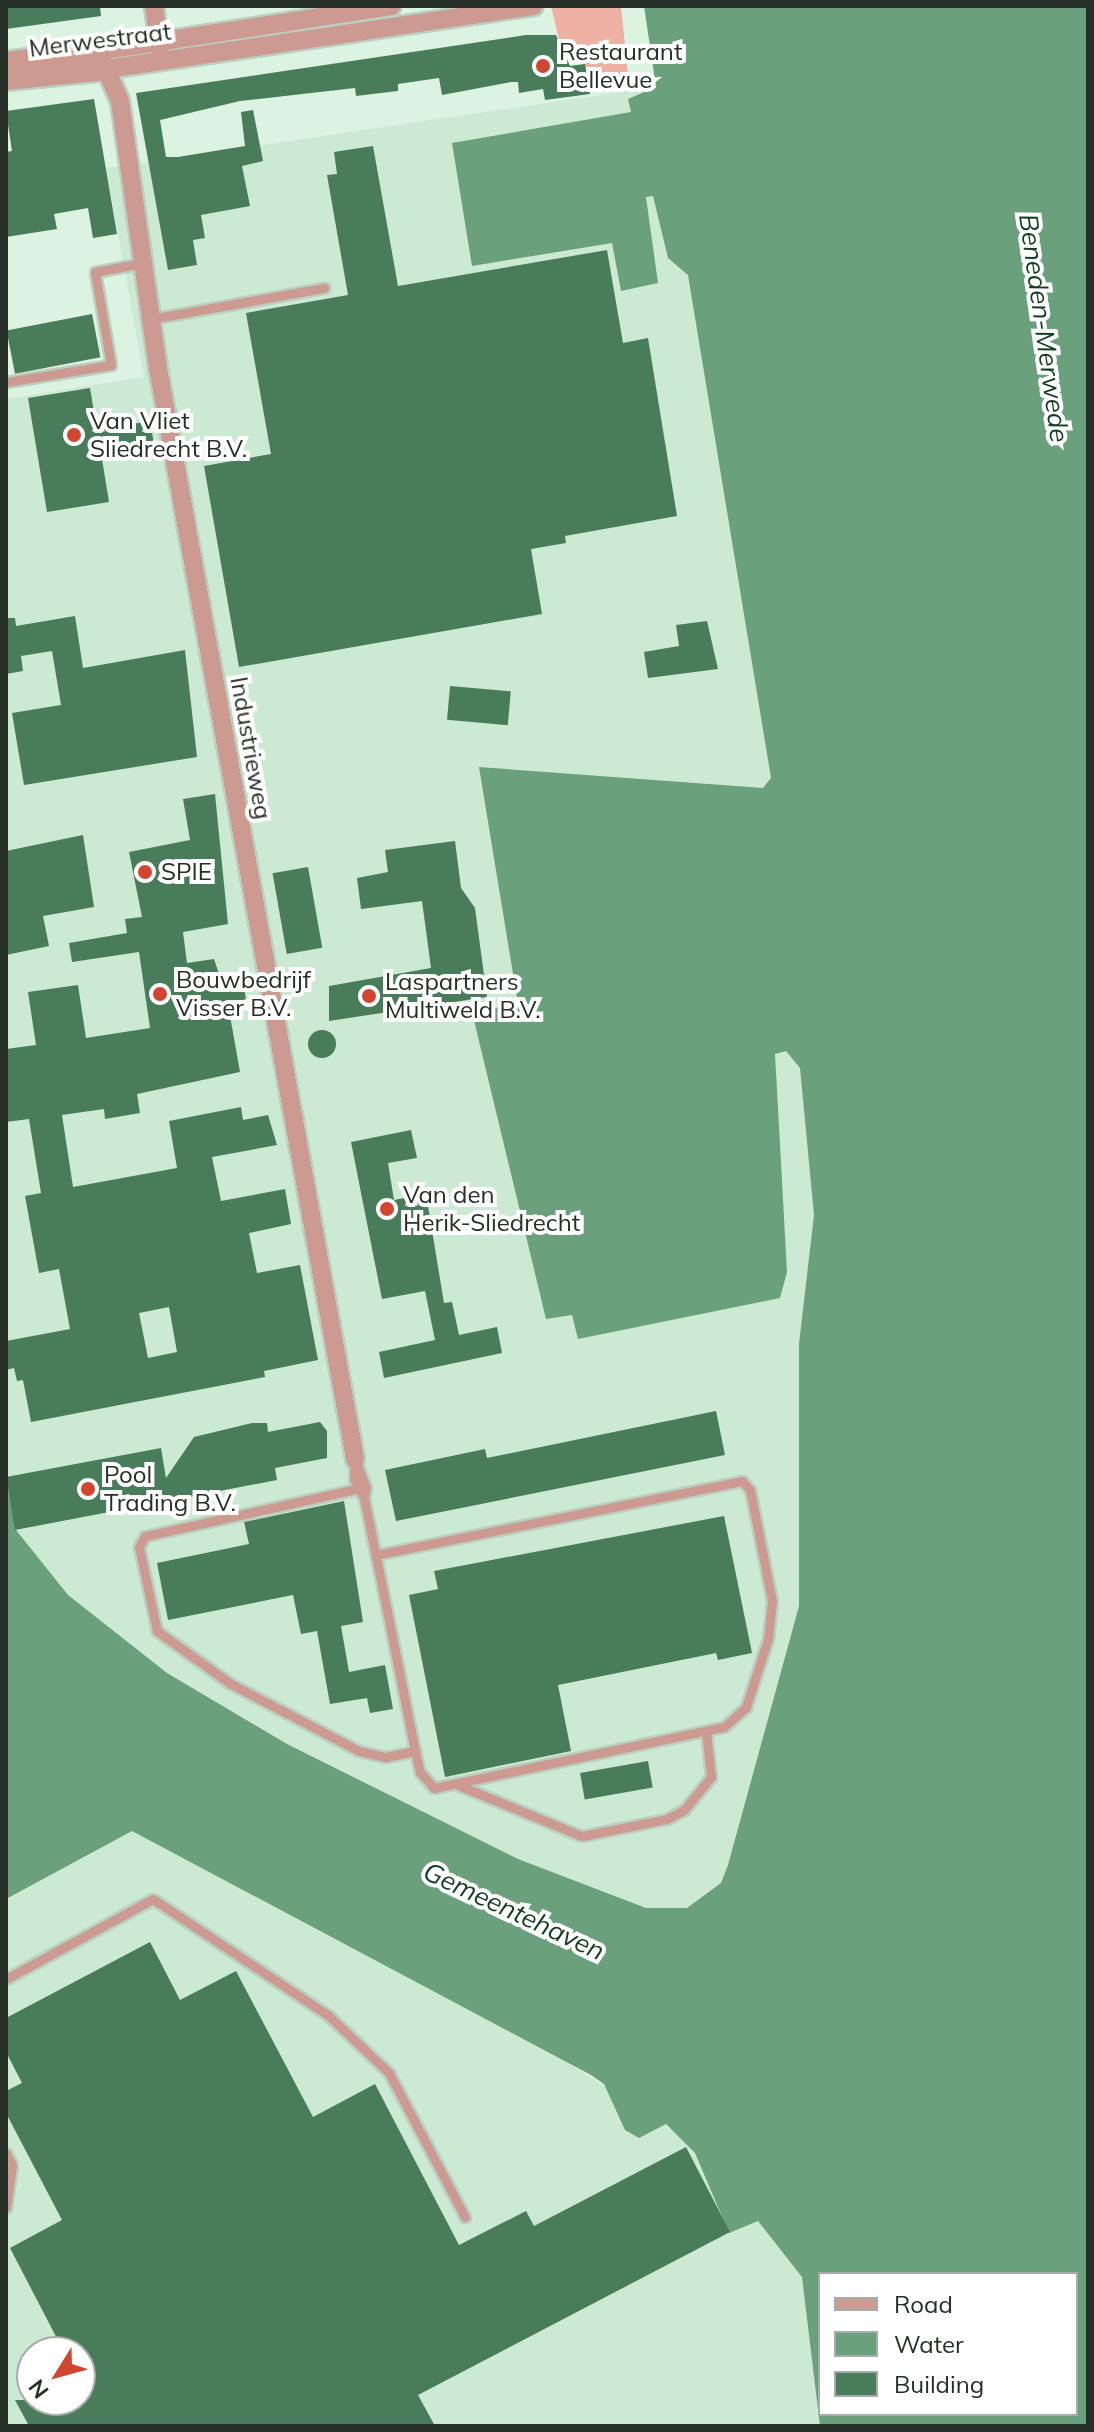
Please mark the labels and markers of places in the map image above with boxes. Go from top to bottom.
place label: Restaurant Bellevue [559,38,682,94]
marker: Restaurant Bellevue [534,57,552,75]
place label: Van Vliet Sliedrecht B.V. [90,407,247,463]
marker: Van Vliet Sliedrecht B.V. [65,426,83,444]
place label: SPIE [161,858,212,886]
marker: SPIE [136,863,154,881]
place label: Bouwbedrijf Visser B.V. [176,966,311,1022]
place label: Laspartners Multiweld B.V. [385,968,541,1024]
marker: Bouwbedrijf Visser B.V. [151,985,169,1003]
marker: Laspartners Multiweld B.V. [360,987,378,1005]
place label: Van den Herik-Sliedrecht [403,1181,580,1237]
marker: Van den Herik-Sliedrecht [378,1200,396,1218]
place label: Pool Trading B.V. [104,1461,236,1517]
marker: Pool Trading B.V. [79,1480,97,1498]

